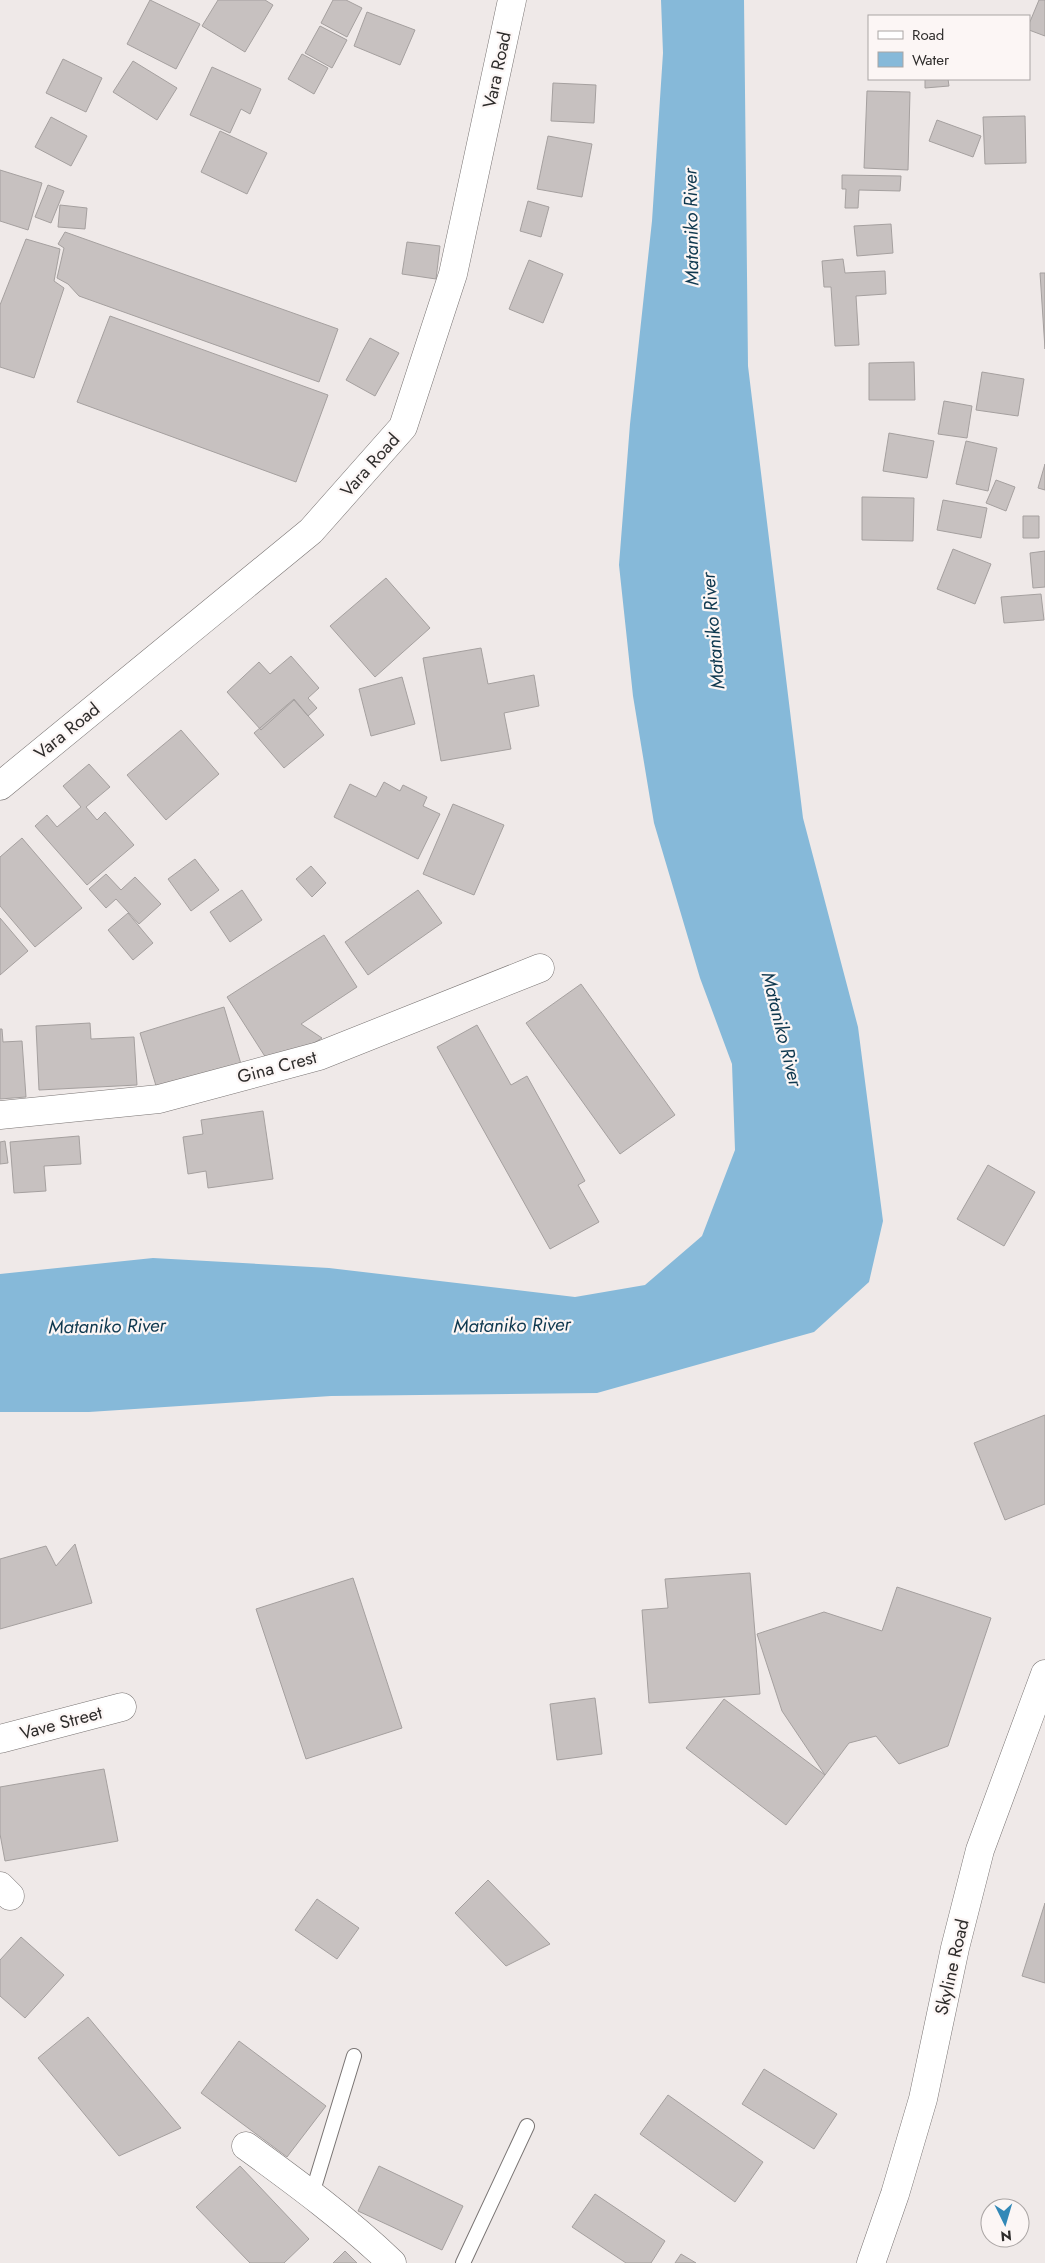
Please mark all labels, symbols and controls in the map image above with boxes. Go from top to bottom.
legend [868,15,1030,80]
text: Road [912,24,944,46]
street label: Vara Road [476,29,518,111]
text: Water [912,49,950,71]
water label: Mataniko River [676,166,706,286]
street label: Vara Road [334,427,406,503]
water label: Mataniko River [694,570,732,691]
street label: Vara Road [29,696,105,766]
water label: Mataniko River [755,969,810,1091]
street label: Gina Crest [234,1044,320,1090]
water label: Mataniko River [453,1310,573,1340]
water label: Mataniko River [48,1311,168,1341]
street label: Vave Street [17,1699,106,1746]
street label: Skyline Road [928,1916,976,2018]
north arrow [980,2198,1030,2248]
text: N [1000,2226,1013,2246]

